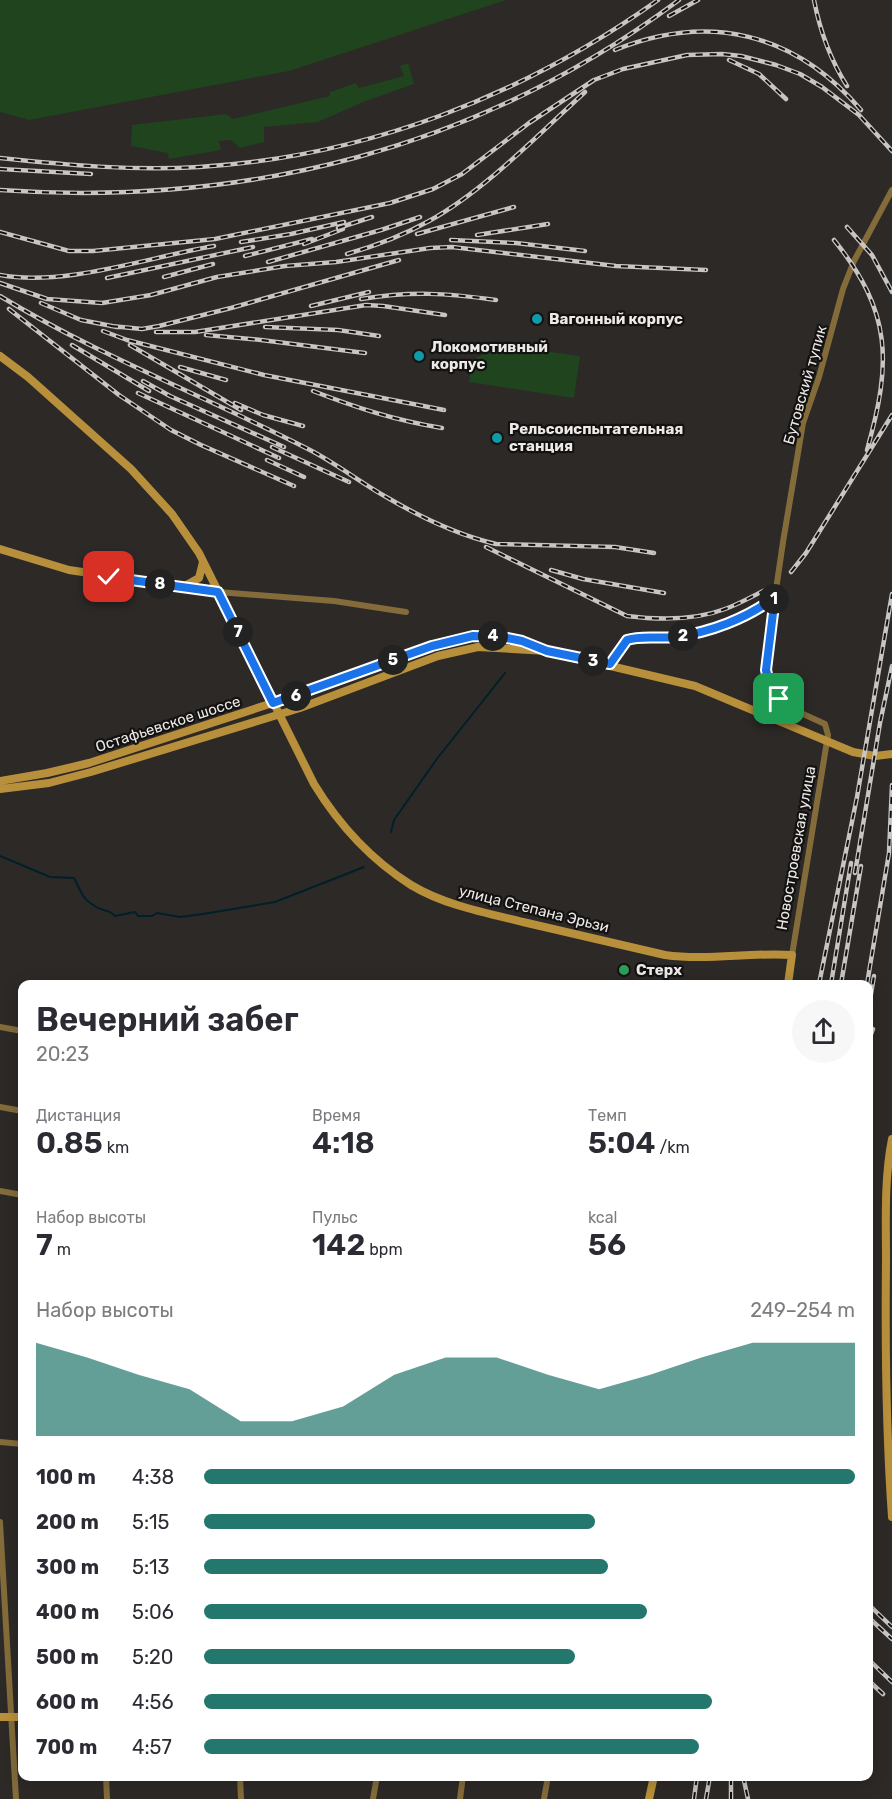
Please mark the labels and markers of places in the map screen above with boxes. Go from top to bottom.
place label: Вагонный корпус [549,310,683,328]
marker: Вагонный корпус [530,312,544,326]
place label: Локомотивный корпус [431,338,548,373]
marker: Локомотивный корпус [412,349,426,363]
place label: Рельсоиспытательная станция [509,420,683,455]
marker: Рельсоиспытательная станция [490,431,504,445]
pin [83,551,134,602]
pin: 8 [145,569,175,599]
pin: 1 [759,584,789,614]
pin: 7 [223,617,253,647]
pin: 4 [478,621,508,651]
pin: 2 [668,621,698,651]
pin: 5 [378,645,408,675]
pin: 3 [578,646,608,676]
pin [753,673,804,724]
pin: 6 [281,681,311,711]
place label: Стерх [636,961,682,979]
marker: Стерх [617,963,631,977]

